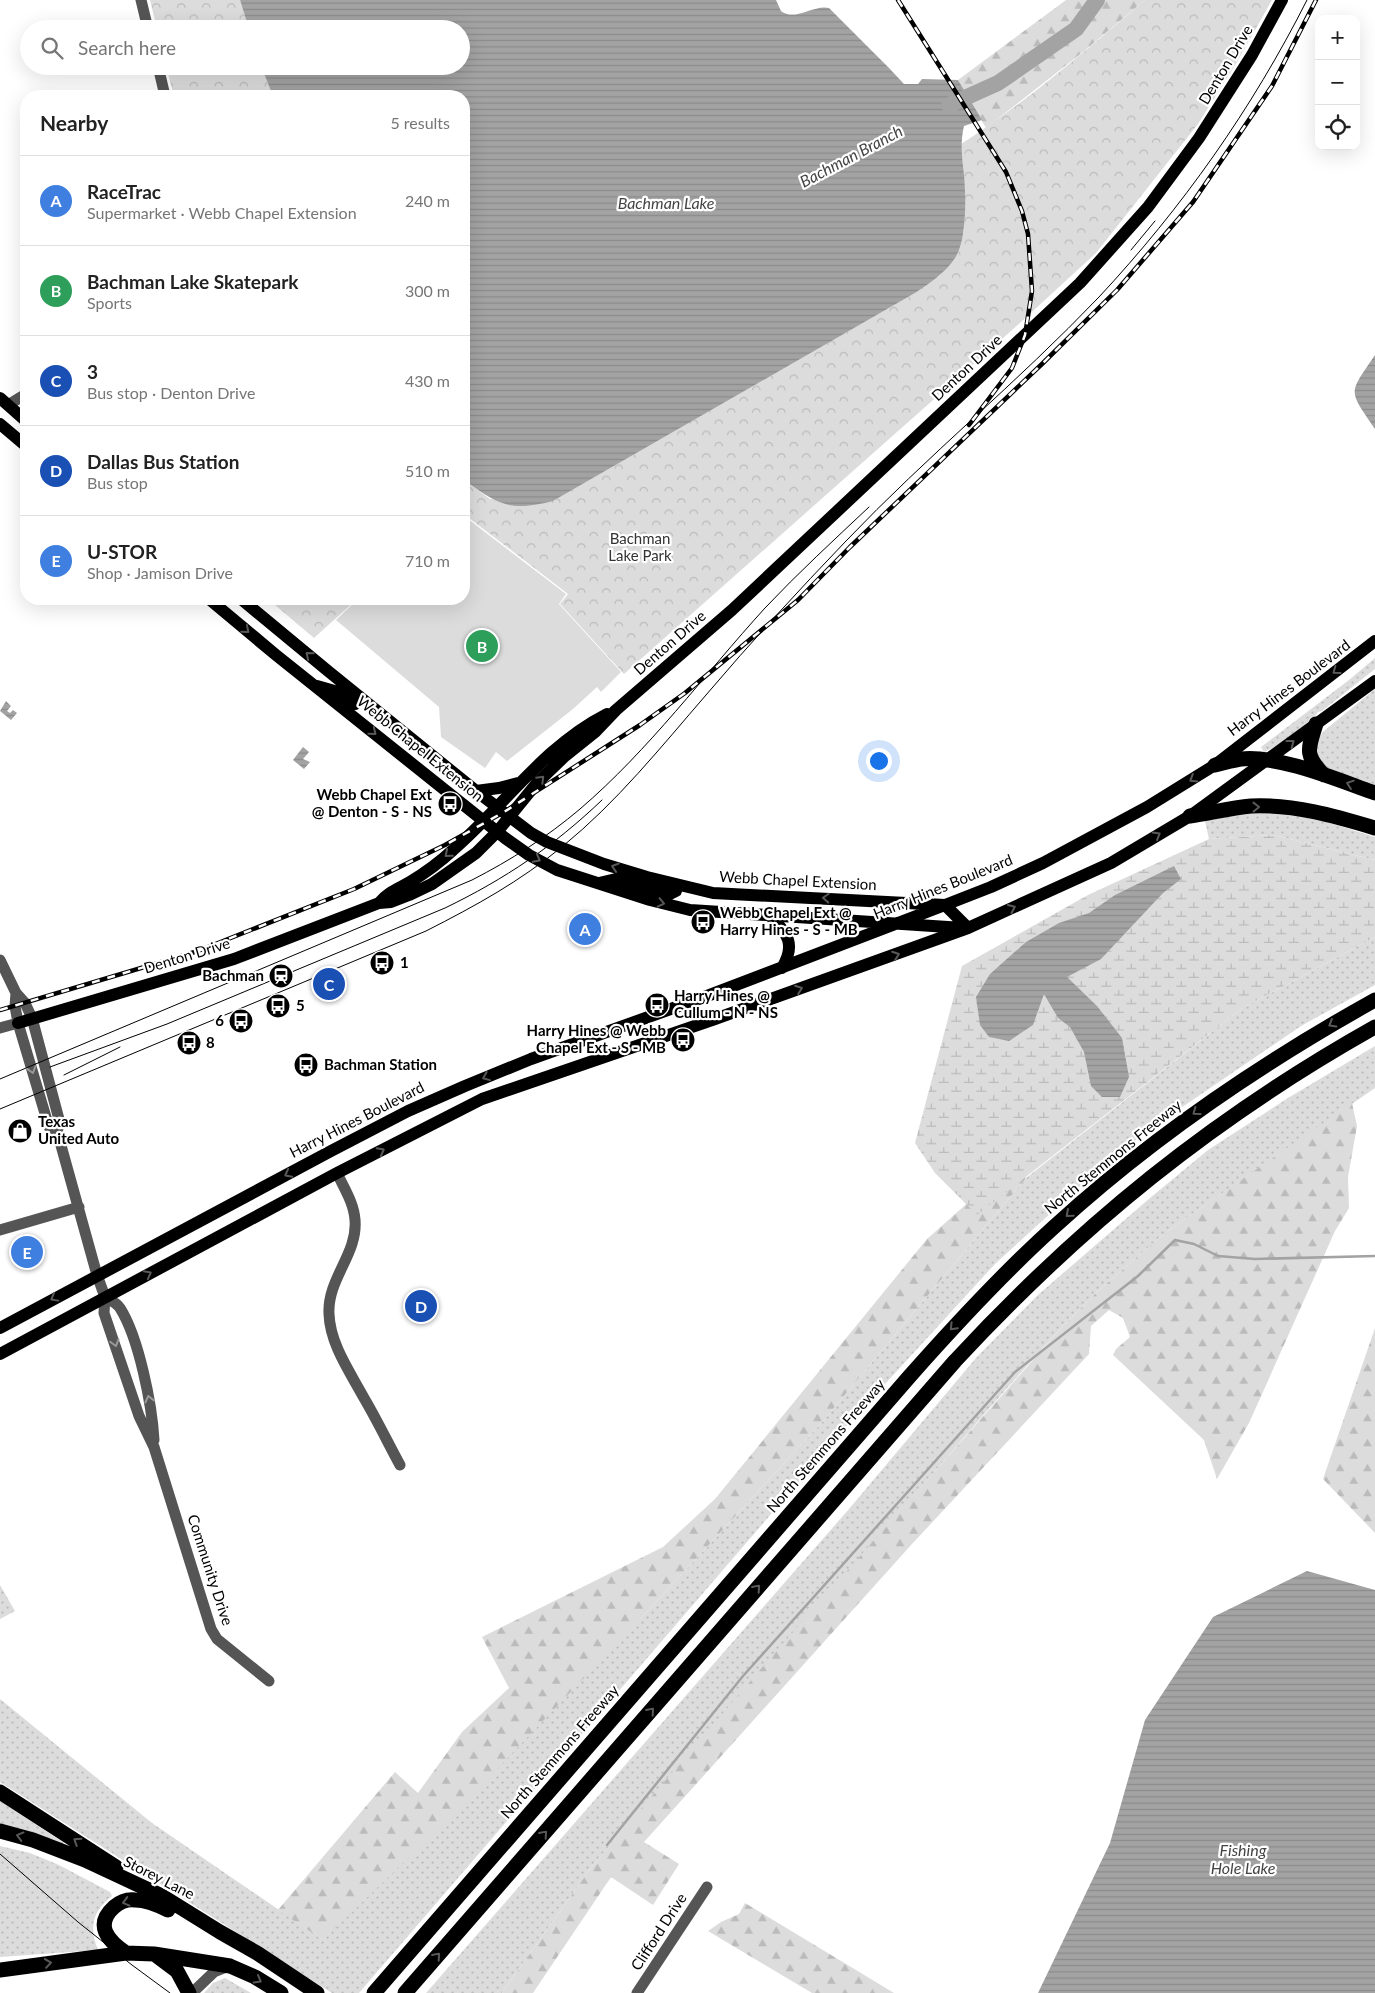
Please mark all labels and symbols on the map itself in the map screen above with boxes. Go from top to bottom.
street label: Denton Drive [1194,22,1256,107]
water label: Bachman Branch [796,121,905,191]
water label: Bachman Lake [618,193,715,212]
street label: Denton Drive [928,330,1005,404]
park label: Bachman Lake Park [608,529,672,564]
street label: Denton Drive [630,606,709,678]
one-way arrow [241,624,250,633]
pin: B [466,627,498,665]
street label: Harry Hines Boulevard [1224,635,1353,739]
one-way arrow [305,652,314,661]
one-way arrow [1333,665,1342,674]
street label: Webb Chapel Extension [354,692,488,805]
one-way arrow [367,727,376,735]
one-way arrow [1285,740,1295,749]
your location [866,748,892,774]
one-way arrow [1189,772,1198,782]
one-way arrow [535,776,544,785]
one-way arrow [1346,780,1355,790]
place label: Webb Chapel Ext @ Denton - S - NS [312,785,432,820]
bus stop icon: Webb Chapel Ext @ Denton - S - NS [437,791,463,817]
one-way arrow [1252,802,1260,812]
one-way arrow [1152,832,1161,842]
one-way arrow [445,849,454,858]
street label: Harry Hines Boulevard [870,850,1015,922]
one-way arrow [532,853,541,863]
one-way arrow [611,863,619,873]
street label: Webb Chapel Extension [719,867,877,893]
one-way arrow [822,893,830,904]
one-way arrow [656,897,665,908]
place label: Webb Chapel Ext @ Harry Hines - S - MB [720,903,858,938]
one-way arrow [1007,904,1016,914]
bus stop icon: Webb Chapel Ext @ Harry Hines - S - MB [690,909,716,935]
pin: A [569,910,601,948]
street label: Denton Drive [141,933,232,977]
bus stop icon: 1 [369,950,395,976]
one-way arrow [891,951,900,961]
place label: 1 [400,953,409,971]
station icon: Bachman [268,963,294,989]
pin: C [313,965,345,1003]
place label: Bachman [202,966,264,984]
one-way arrow [794,985,802,995]
place label: Harry Hines @ Cullum - N - NS [674,986,778,1021]
bus stop icon: Harry Hines @ Cullum - N - NS [644,992,670,1018]
bus stop icon: 5 [265,993,291,1019]
place label: 5 [296,996,305,1014]
bus stop icon: 6 [228,1008,254,1034]
place label: 6 [215,1011,224,1029]
one-way arrow [1329,1018,1338,1028]
place label: Harry Hines @ Webb Chapel Ext - S - MB [527,1021,666,1056]
bus stop icon: Harry Hines @ Webb Chapel Ext - S - MB [670,1027,696,1053]
bus stop icon: 8 [176,1030,202,1056]
place label: 8 [206,1033,215,1051]
bus stop icon: Bachman Station [293,1052,319,1078]
place label: Bachman Station [324,1055,437,1073]
one-way arrow [26,1065,36,1073]
one-way arrow [482,1072,490,1082]
street label: Harry Hines Boulevard [286,1077,427,1161]
street label: North Stemmons Freeway [1040,1095,1185,1217]
one-way arrow [1192,1106,1202,1115]
place label: Texas United Auto [38,1112,120,1147]
shop icon: Texas United Auto [7,1118,33,1144]
one-way arrow [376,1147,385,1157]
one-way arrow [284,1168,293,1178]
one-way arrow [1066,1208,1075,1217]
pin: E [11,1233,43,1271]
one-way arrow [143,1270,152,1280]
pin: D [405,1287,437,1325]
one-way arrow [50,1292,59,1302]
one-way arrow [950,1322,959,1331]
one-way arrow [110,1339,120,1347]
street label: North Stemmons Freeway [762,1375,888,1516]
one-way arrow [144,1394,155,1403]
street label: Community Drive [185,1512,237,1628]
one-way arrow [752,1585,761,1594]
street label: North Stemmons Freeway [496,1681,622,1822]
one-way arrow [645,1708,653,1717]
one-way arrow [538,1830,547,1839]
one-way arrow [17,1832,25,1842]
one-way arrow [73,1838,82,1848]
water label: Fishing Hole Lake [1211,1840,1276,1877]
street label: Storey Lane [121,1852,198,1903]
street label: Clifford Drive [626,1889,690,1974]
one-way arrow [122,1896,131,1906]
one-way arrow [432,1953,441,1962]
one-way arrow [45,1958,53,1969]
one-way arrow [253,1973,262,1983]

